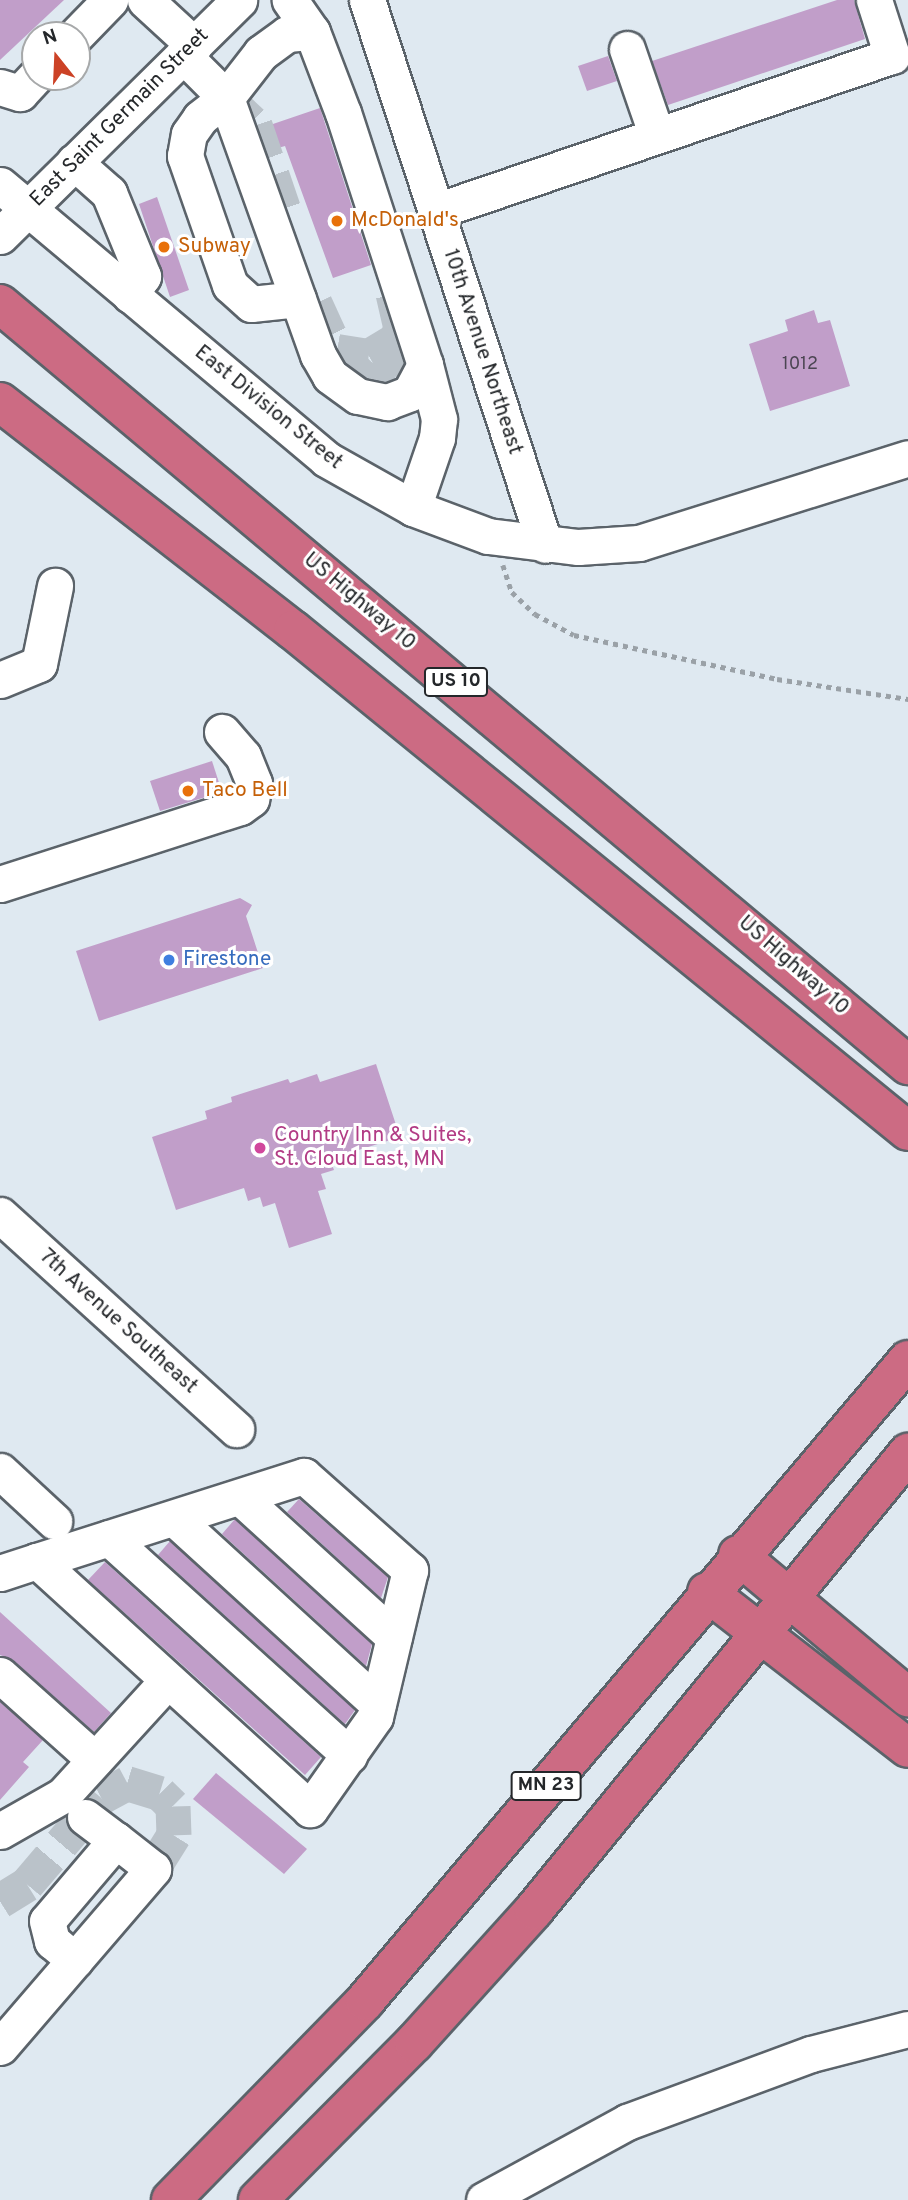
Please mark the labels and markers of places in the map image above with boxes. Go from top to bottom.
place label: McDonald's [351,208,459,234]
marker: McDonald's [329,213,345,229]
place label: Subway [178,234,251,260]
marker: Subway [156,239,172,255]
place label: Taco Bell [202,778,288,804]
marker: Taco Bell [180,783,196,799]
place label: Firestone [183,947,271,973]
marker: Firestone [161,952,177,968]
place label: Country Inn & Suites, St. Cloud East, MN [274,1123,471,1173]
marker: Country Inn & Suites, St. Cloud East, MN [252,1140,268,1156]

